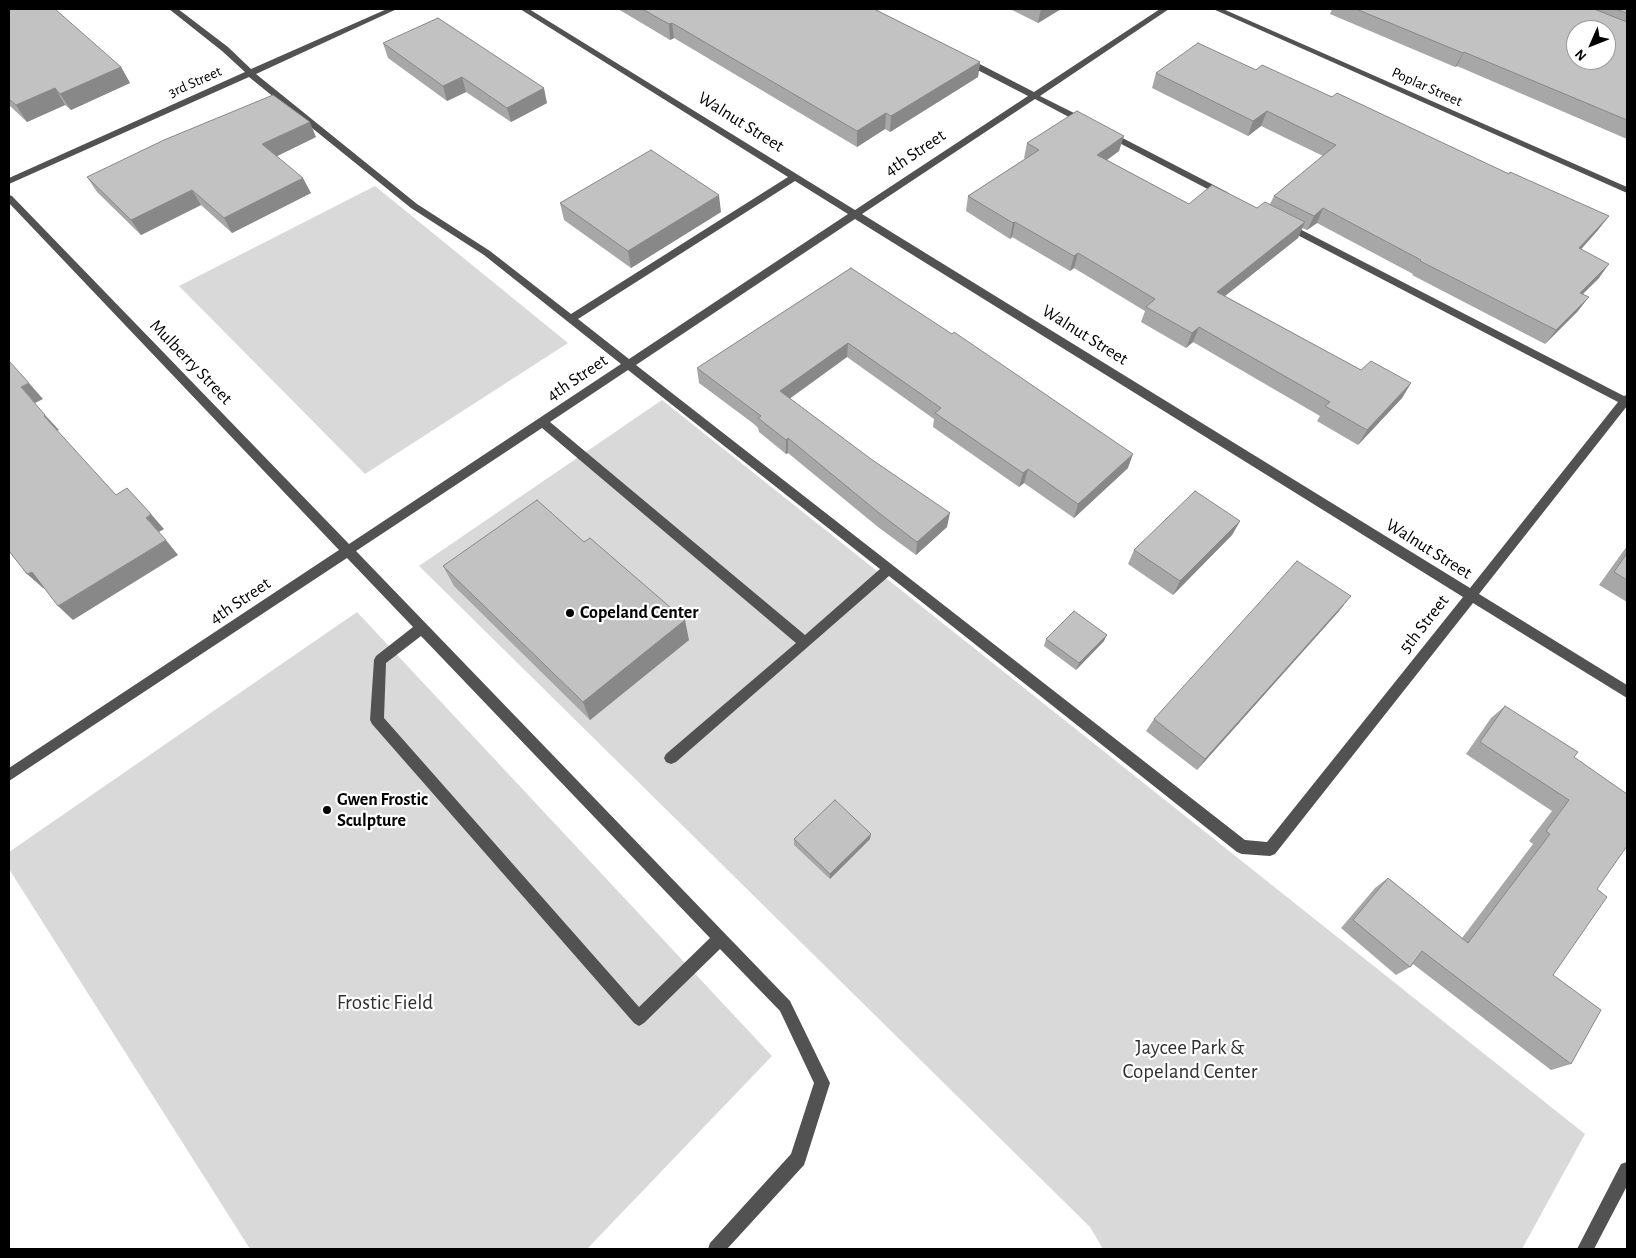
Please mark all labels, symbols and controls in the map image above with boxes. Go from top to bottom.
north arrow [1566,20,1616,70]
text: N [1573,46,1589,63]
street label: 3rd Street [166,62,224,102]
street label: Poplar Street [1389,63,1465,111]
street label: Walnut Street [694,87,788,157]
street label: 4th Street [880,125,950,181]
street label: Walnut Street [1038,300,1132,370]
street label: Mulberry Street [145,315,237,409]
street label: 4th Street [542,350,612,406]
street label: Walnut Street [1382,514,1476,584]
street label: 4th Street [205,573,275,629]
street label: 5th Street [1395,591,1453,657]
place label: Copeland Center [580,602,698,624]
marker: Copeland Center [564,607,576,619]
place label: Gwen Frostic Sculpture [337,789,428,832]
marker: Gwen Frostic Sculpture [321,804,333,816]
park label: Frostic Field [337,990,433,1016]
park label: Jaycee Park & Copeland Center [1123,1035,1257,1085]

